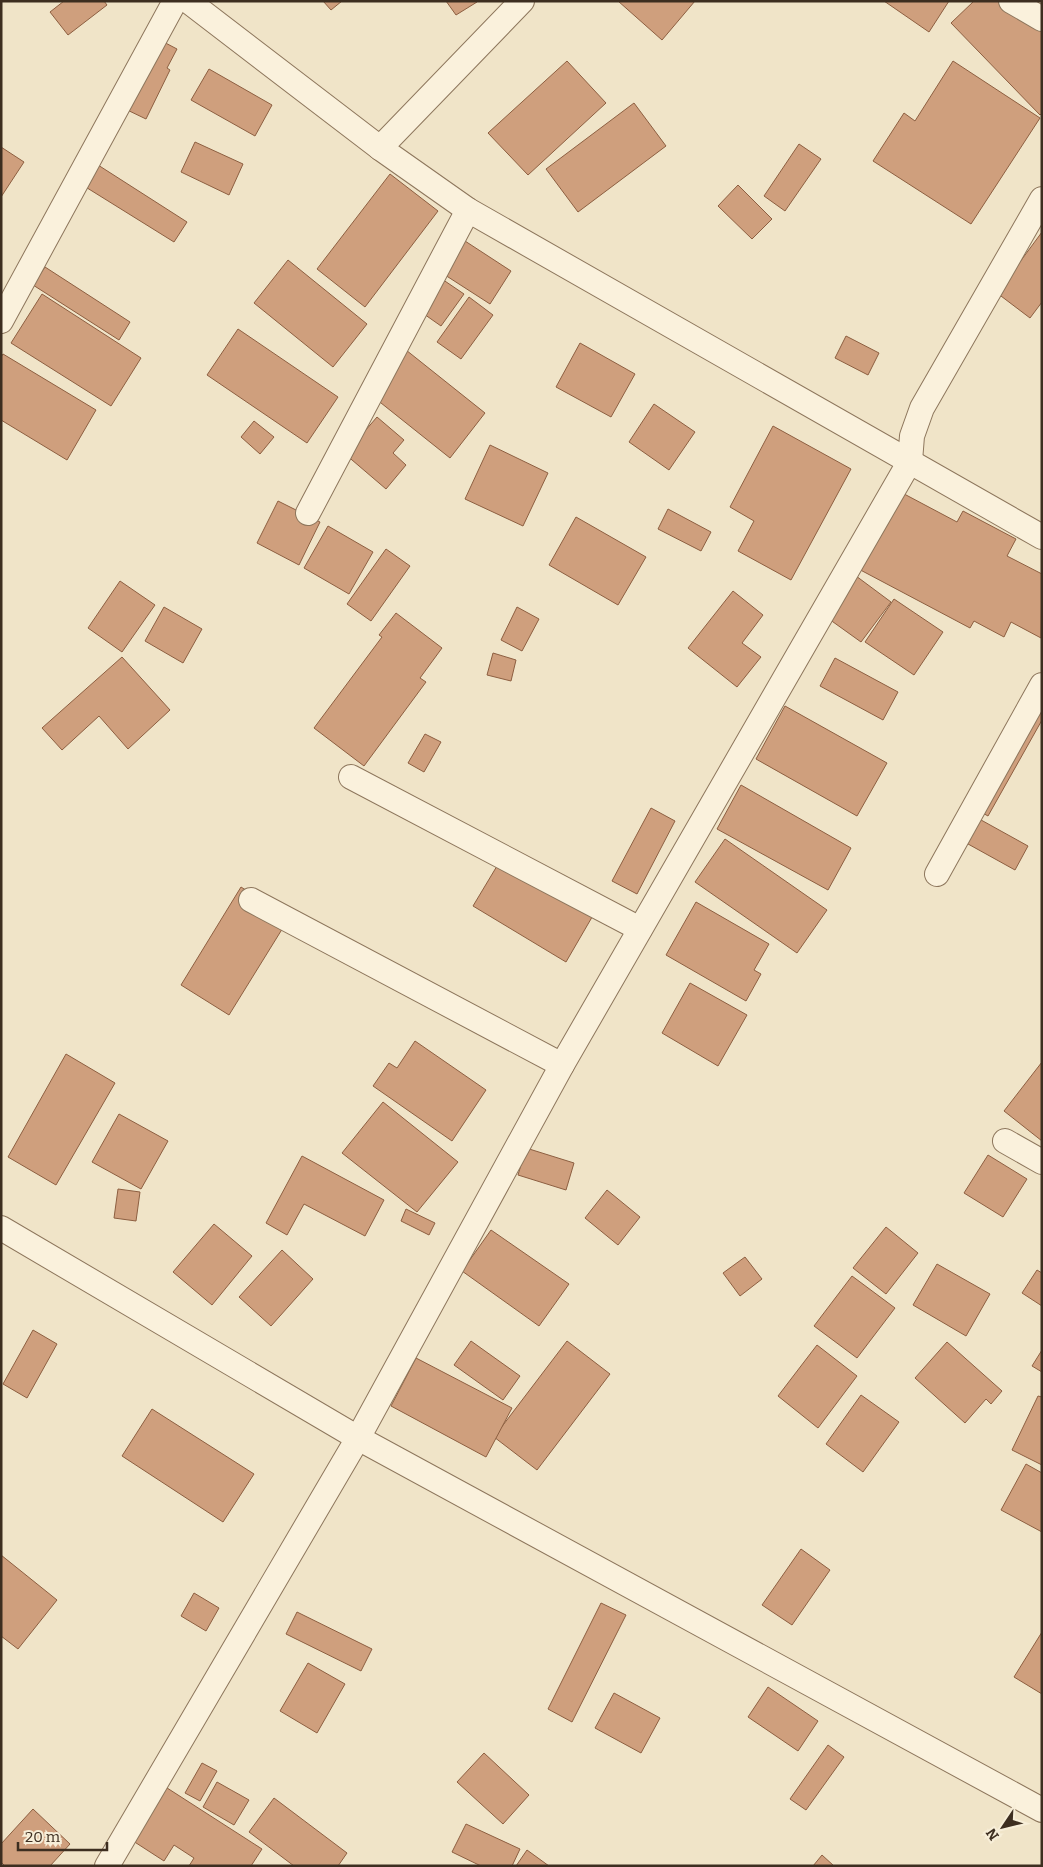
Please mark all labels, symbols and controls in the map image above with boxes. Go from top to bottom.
north arrow [978,1802,1028,1852]
scale bar [18,1820,106,1852]
text: N [983,1825,1003,1843]
text: 20 m [25,1828,61,1846]

